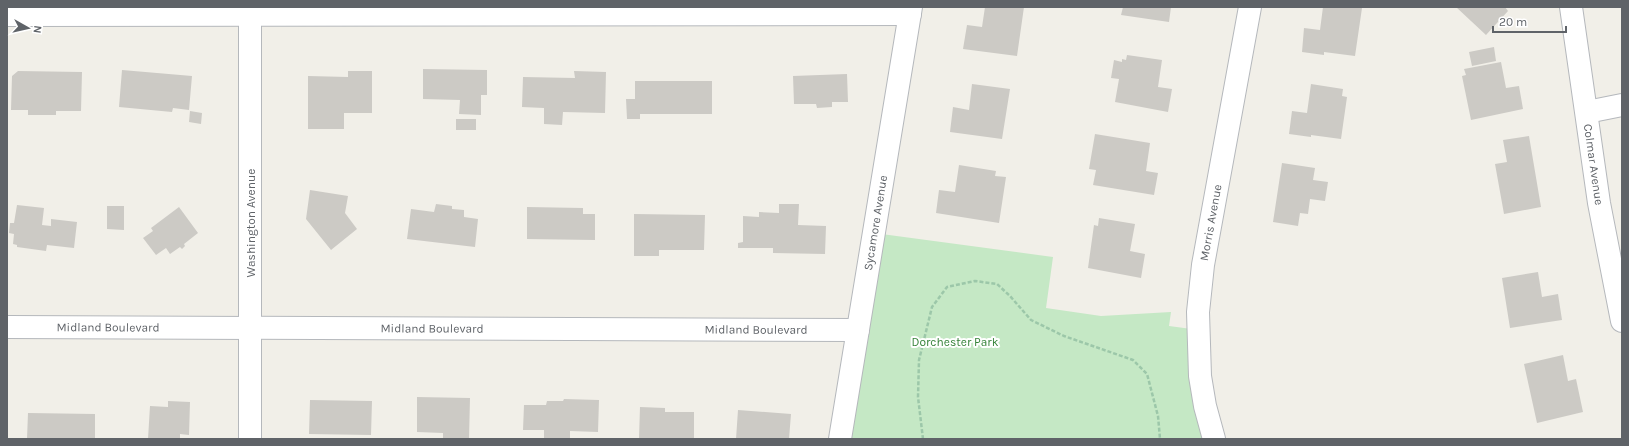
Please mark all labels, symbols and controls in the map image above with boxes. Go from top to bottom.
north arrow [8,8,48,48]
scale bar [1493,8,1566,34]
text: 20 m [1499,15,1527,29]
text: N [30,25,44,34]
street label: Colmar Avenue [1581,123,1606,206]
street label: Washington Avenue [244,169,258,277]
street label: Sycamore Avenue [861,174,890,272]
street label: Morris Avenue [1197,183,1225,262]
street label: Midland Boulevard [56,320,160,335]
street label: Midland Boulevard [380,321,484,336]
street label: Midland Boulevard [704,322,808,337]
park label: Dorchester Park [912,335,999,349]

